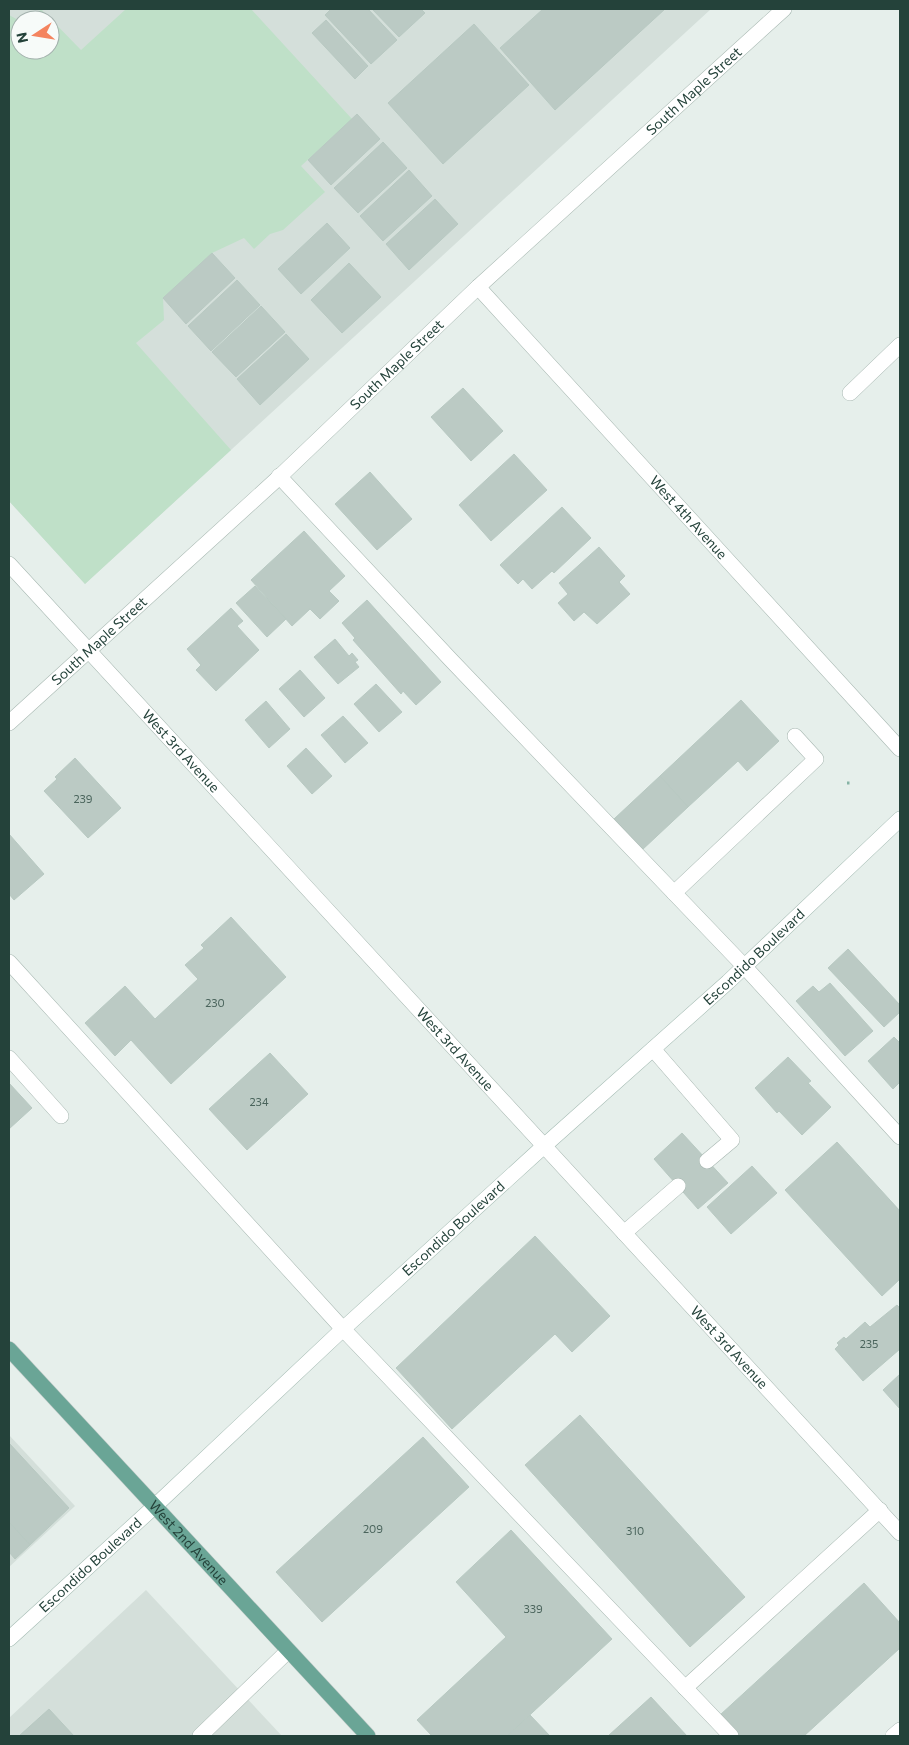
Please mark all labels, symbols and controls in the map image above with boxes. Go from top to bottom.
north arrow [10,10,60,60]
text: N [12,31,31,45]
street label: South Maple Street [642,43,745,138]
street label: South Maple Street [346,315,447,413]
street label: West 4th Avenue [646,472,731,562]
street label: South Maple Street [48,593,150,688]
street label: West 3rd Avenue [139,706,224,796]
house number: 239 [73,792,93,805]
street label: Escondido Boulevard [699,905,808,1008]
house number: 230 [205,996,225,1009]
street label: West 3rd Avenue [413,1004,498,1094]
house number: 234 [250,1095,269,1108]
street label: Escondido Boulevard [398,1177,508,1279]
street label: West 3rd Avenue [687,1302,772,1392]
house number: 235 [860,1337,878,1350]
street label: West 2nd Avenue [146,1497,232,1588]
street label: Escondido Boulevard [35,1514,145,1616]
house number: 209 [363,1522,383,1535]
house number: 310 [626,1524,644,1537]
house number: 339 [523,1602,543,1615]

